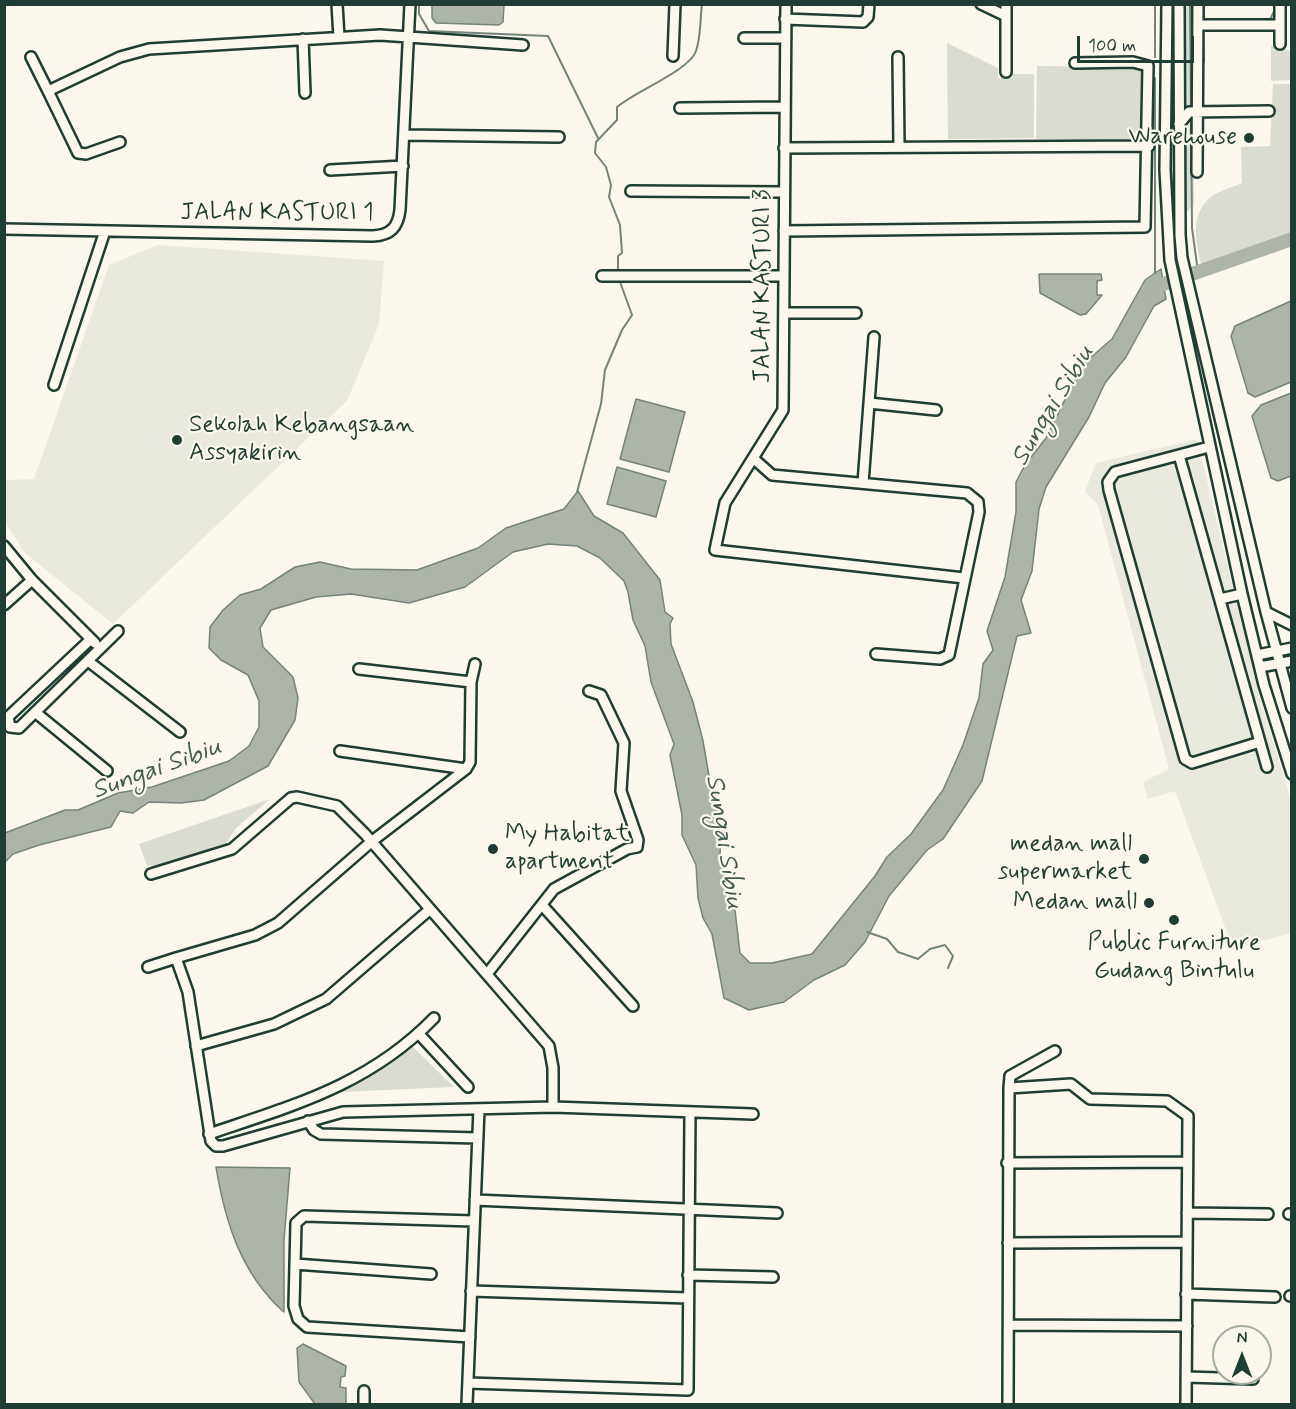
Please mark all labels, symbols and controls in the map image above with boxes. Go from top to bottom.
scale bar [1080,24,1197,62]
text: 100 m [1088,34,1136,58]
place label: Warehouse [1128,124,1237,152]
marker: Warehouse [1242,131,1256,145]
street label: JALAN KASTURI 3 [750,189,778,383]
street label: JALAN KASTURI 1 [180,200,374,228]
water label: Sungai Sibiu [1006,340,1102,472]
place label: Sekolah Kebangsaan Assyakirin [189,412,414,468]
marker: Sekolah Kebangsaan Assyakirin [170,433,184,447]
water label: Sungai Sibiu [88,732,226,808]
water label: Sungai Sibiu [697,773,749,911]
place label: My Habitat apartment [505,821,630,877]
place label: medan mall supermarket [998,831,1132,887]
marker: My Habitat apartment [486,842,500,856]
marker: medan mall supermarket [1137,852,1151,866]
place label: Medan mall [1013,889,1137,917]
marker: Medan mall [1142,896,1156,910]
marker: Public Furniture Gudang Bintulu [1167,913,1181,927]
place label: Public Furniture Gudang Bintulu [1087,930,1261,986]
north arrow [1212,1325,1272,1385]
text: N [1237,1328,1247,1349]

